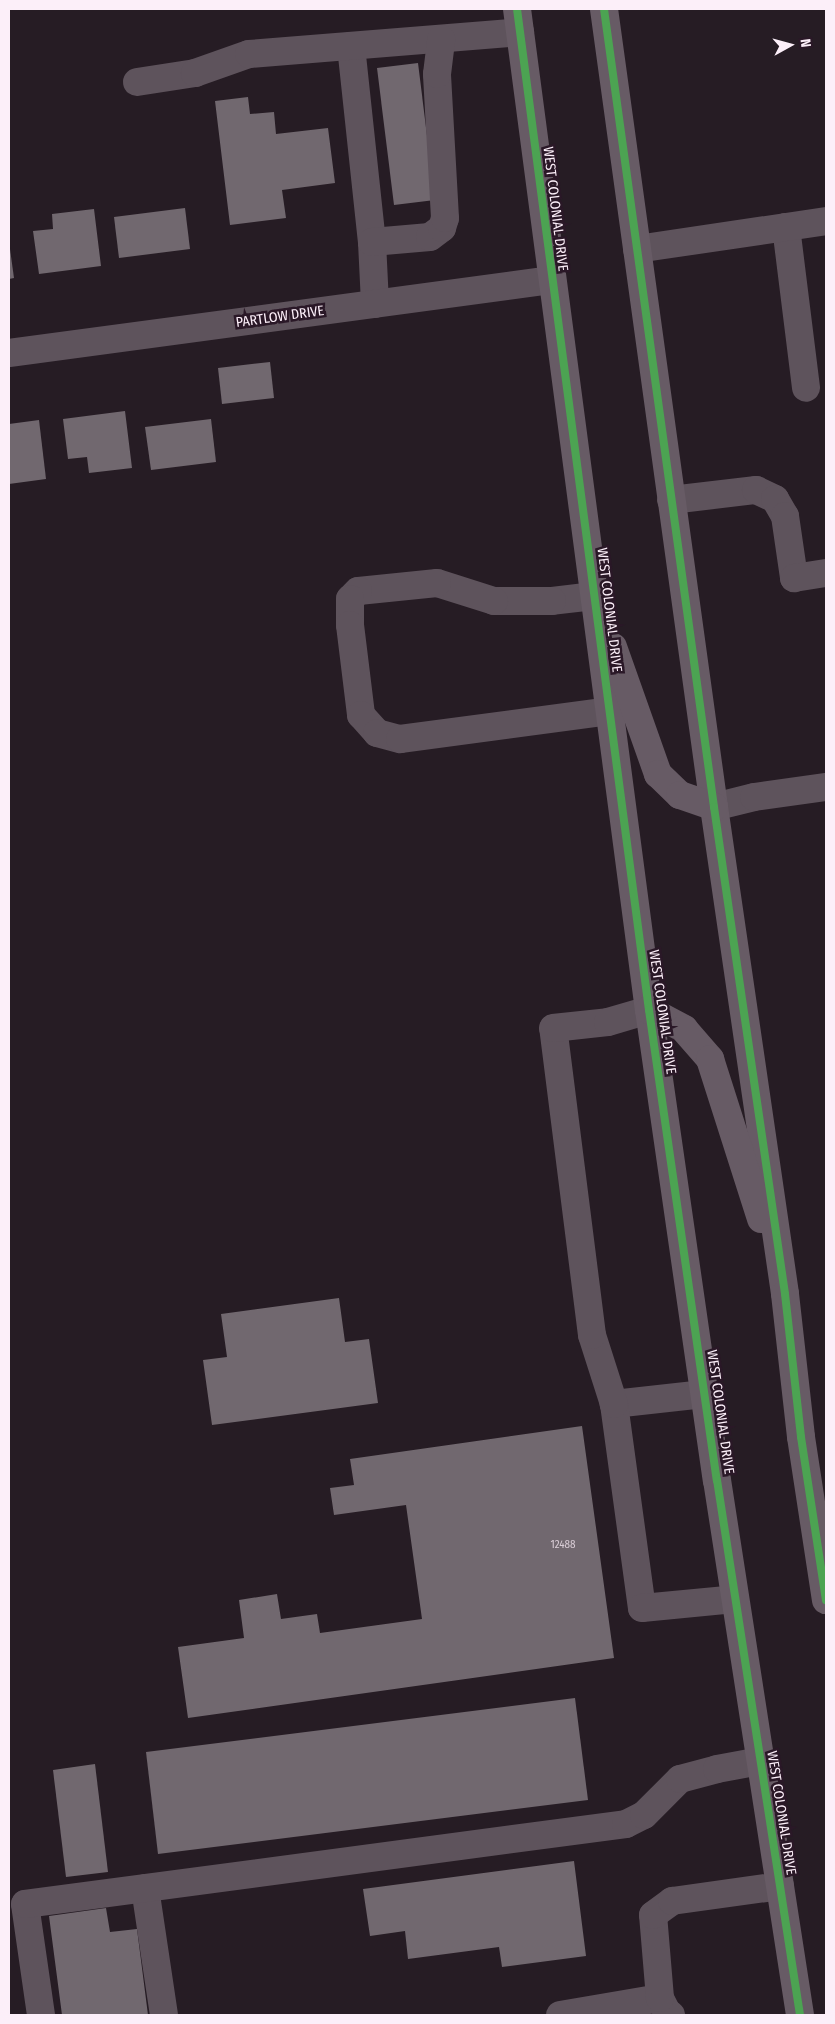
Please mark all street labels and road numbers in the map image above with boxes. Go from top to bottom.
street label: WEST COLONIAL DRIVE [539,146,571,272]
street label: PARTLOW DRIVE [235,302,325,332]
street label: WEST COLONIAL DRIVE [593,547,625,673]
street label: WEST COLONIAL DRIVE [645,949,679,1075]
street label: WEST COLONIAL DRIVE [703,1349,737,1475]
street label: WEST COLONIAL DRIVE [763,1750,799,1876]

